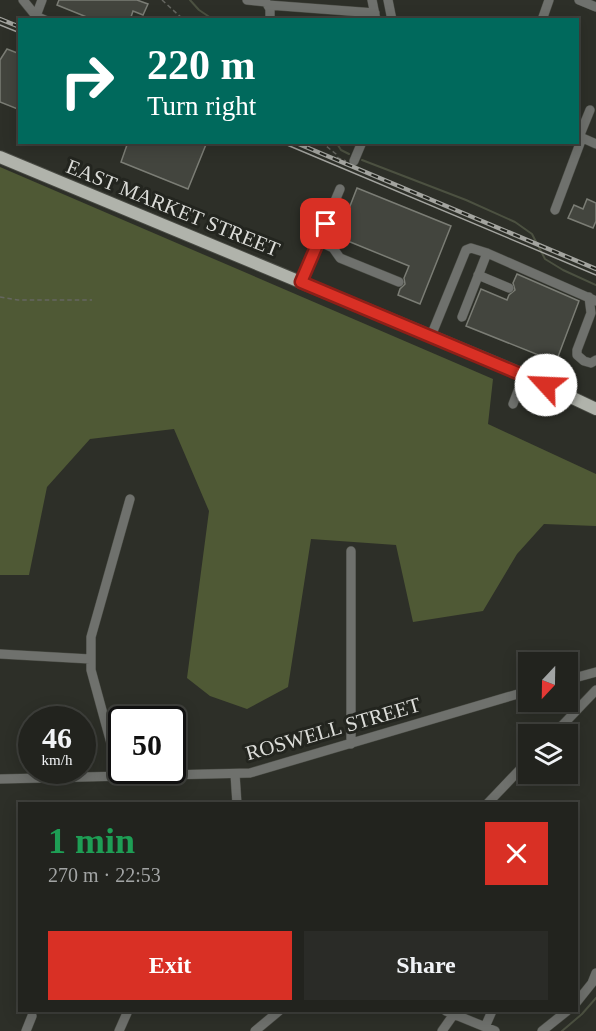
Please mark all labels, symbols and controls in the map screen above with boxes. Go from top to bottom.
icon: right [48,42,126,120]
text: 220 m [147,42,256,88]
text: Turn right [147,91,256,121]
street label: EAST MARKET STREET [63,154,283,262]
pin [300,198,351,249]
icon: arrive [309,207,342,240]
position arrow [514,353,578,417]
north arrow [518,652,578,712]
map controls [518,652,578,784]
street label: ROSWELL STREET [243,693,423,765]
speed limit sign: 50 [108,706,186,784]
text: 46 [42,721,72,754]
button: layers [518,724,578,784]
text: km/h [42,752,72,768]
text: 1 min [48,821,135,861]
button: close [485,822,548,885]
text: 270 m · 22:53 [48,864,161,886]
button: Exit [48,931,292,1000]
button: Share [304,931,548,1000]

